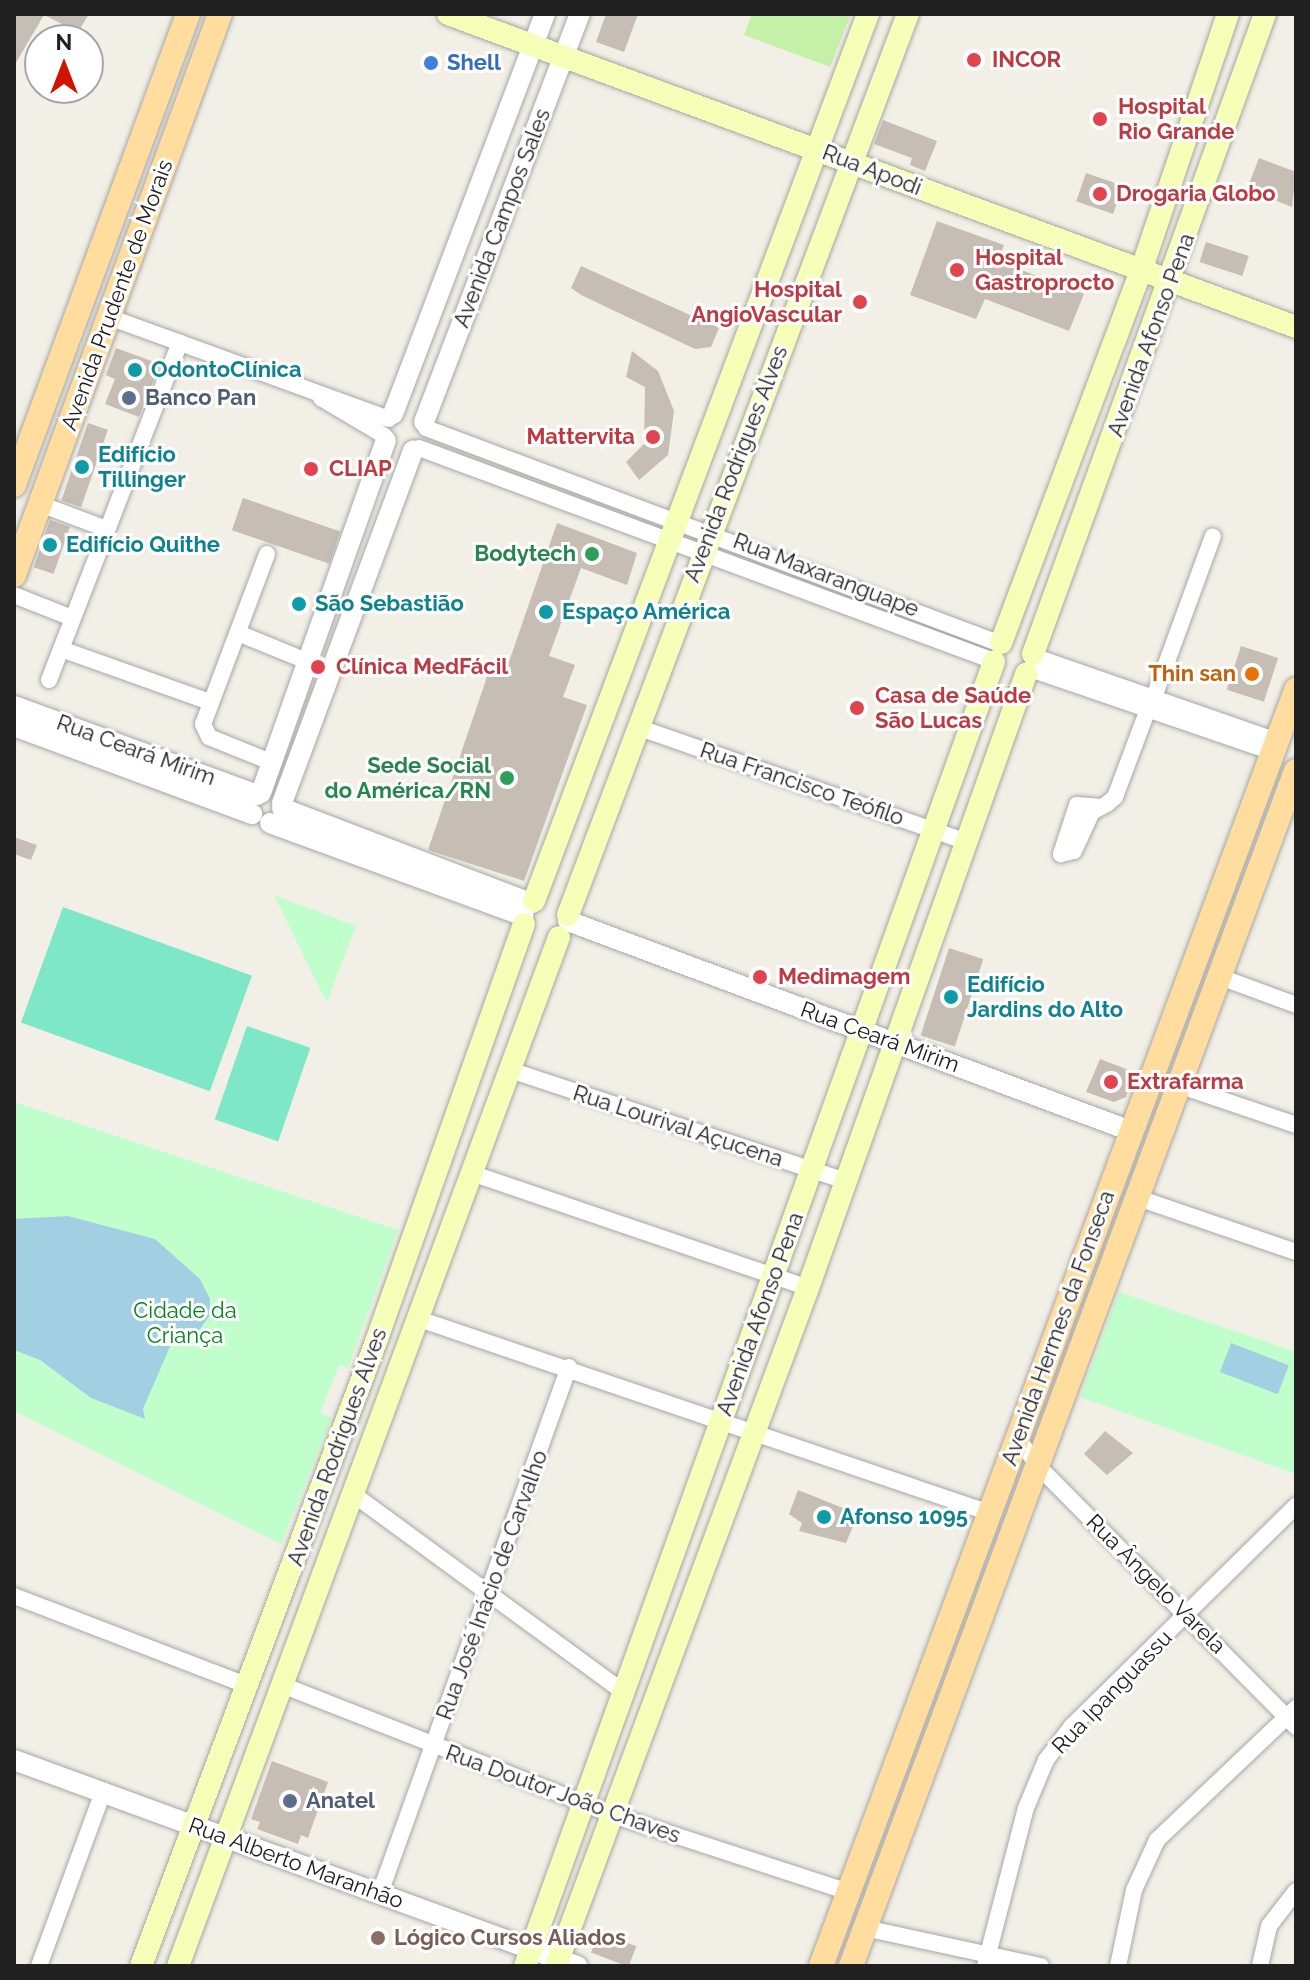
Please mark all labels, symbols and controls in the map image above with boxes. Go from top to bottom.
north arrow [24,24,104,104]
text: N [56,29,72,55]
place label: INCOR [992,47,1061,73]
marker: INCOR [963,49,985,71]
place label: Shell [447,50,501,76]
marker: Shell [422,54,440,72]
place label: Hospital Rio Grande [1118,93,1234,144]
street label: Avenida Campos Sales [448,105,556,331]
marker: Hospital Rio Grande [1089,108,1111,130]
street label: Rua Apodi [818,139,926,201]
street label: Avenida Prudente de Morais [56,156,178,434]
place label: Drogaria Globo [1116,181,1276,207]
marker: Drogaria Globo [1091,185,1109,203]
street label: Avenida Afonso Pena [1102,229,1200,441]
place label: Hospital Gastroprocto [975,244,1114,296]
marker: Hospital Gastroprocto [946,259,968,281]
place label: Hospital AngioVascular [691,276,842,328]
marker: Hospital AngioVascular [849,291,871,313]
street label: Avenida Rodrigues Alves [679,342,793,586]
place label: OdontoClínica [151,357,302,383]
marker: OdontoClínica [126,361,144,379]
place label: Banco Pan [145,385,256,411]
marker: Banco Pan [120,389,138,407]
place label: Mattervita [526,424,635,450]
marker: Mattervita [642,426,664,448]
place label: Edifício Tillinger [98,441,186,492]
place label: CLIAP [329,456,392,482]
marker: Edifício Tillinger [73,458,91,476]
marker: CLIAP [300,458,322,480]
street label: Rua Maxaranguape [729,527,923,623]
place label: Edifício Quithe [66,532,220,558]
marker: Edifício Quithe [41,536,59,554]
place label: Bodytech [474,541,576,567]
marker: Bodytech [583,545,601,563]
place label: São Sebastião [315,591,464,617]
marker: São Sebastião [290,595,308,613]
place label: Espaço América [562,599,731,625]
marker: Espaço América [537,603,555,621]
place label: Clínica MedFácil [336,654,508,680]
marker: Clínica MedFácil [307,656,329,678]
place label: Thin san [1148,661,1236,687]
marker: Thin san [1243,665,1261,683]
place label: Casa de Saúde São Lucas [875,682,1031,734]
marker: Casa de Saúde São Lucas [846,697,868,719]
street label: Rua Ceará Mirim [53,709,219,791]
street label: Rua Francisco Teófilo [696,737,908,831]
place label: Sede Social do América/RN [324,752,491,804]
marker: Sede Social do América/RN [498,769,516,787]
place label: Medimagem [778,964,911,990]
marker: Medimagem [749,966,771,988]
place label: Edifício Jardins do Alto [967,971,1124,1022]
marker: Edifício Jardins do Alto [942,988,960,1006]
street label: Rua Ceará Mirim [797,996,963,1078]
place label: Extrafarma [1127,1069,1244,1095]
marker: Extrafarma [1102,1073,1120,1091]
street label: Rua Lourival Açucena [569,1079,787,1173]
street label: Avenida Hermes da Fonseca [996,1187,1120,1469]
street label: Avenida Afonso Pena [711,1208,809,1420]
park label: Cidade da Criança [133,1297,237,1348]
street label: Avenida Rodrigues Alves [282,1324,392,1570]
street label: Rua José Inácio de Carvalho [431,1446,553,1724]
place label: Afonso 1095 [840,1504,968,1530]
marker: Afonso 1095 [815,1508,833,1526]
street label: Rua Ângelo Varela [1080,1508,1232,1660]
street label: Rua Ipanguassu [1046,1625,1178,1759]
street label: Rua Doutor João Chaves [442,1739,684,1849]
place label: Anatel [306,1788,375,1814]
marker: Anatel [281,1792,299,1810]
street label: Rua Alberto Maranhão [185,1812,407,1914]
place label: Lógico Cursos Aliados [394,1925,626,1951]
marker: Lógico Cursos Aliados [369,1929,387,1947]

